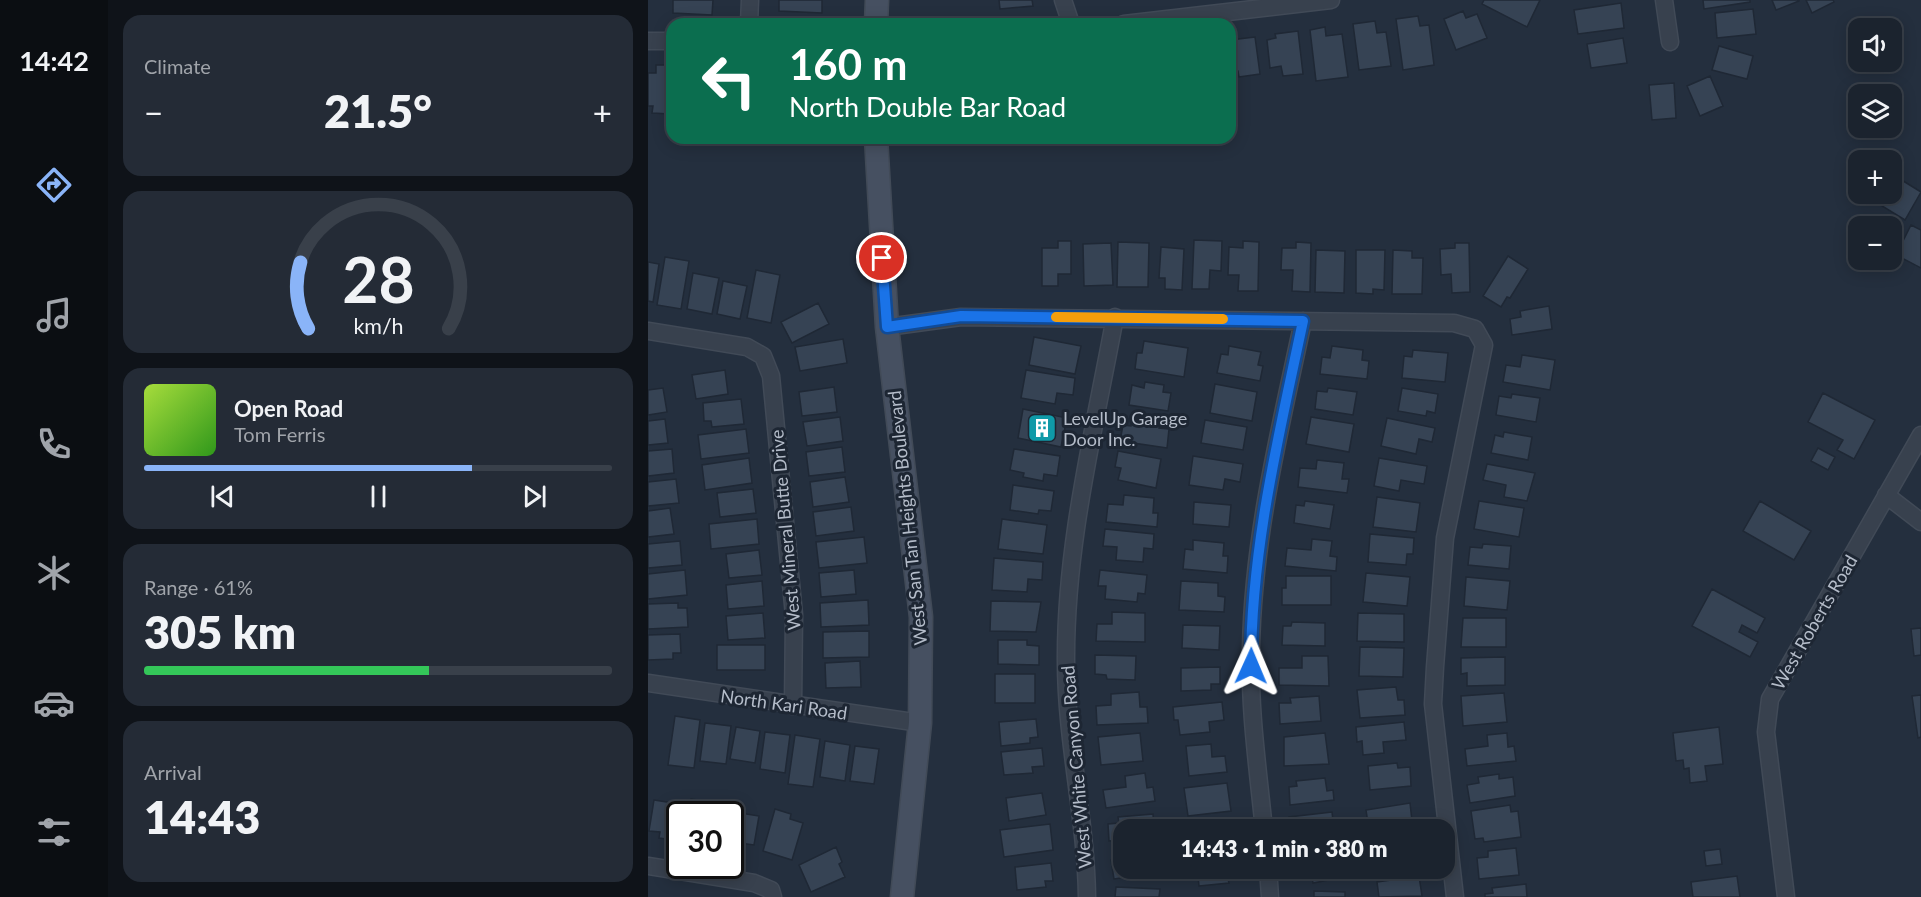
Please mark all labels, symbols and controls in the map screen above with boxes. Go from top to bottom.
map controls [1848,18,1902,270]
button: sound [1848,18,1902,72]
text: 160 m [789,39,907,89]
icon: left [690,42,768,120]
text: 14:42 [19,44,89,77]
text: Climate [144,54,211,78]
text: 21.5° [324,84,432,138]
button: layers [1848,84,1902,138]
text: North Double Bar Road [789,90,1066,123]
text: − [144,92,163,132]
text: + [593,92,612,132]
button: + [1848,150,1902,204]
icon: directions [33,164,75,206]
button: − [1848,216,1902,270]
pin [856,232,907,283]
text: 28 [342,241,414,316]
icon: arrive [865,241,898,274]
icon: music [33,294,75,336]
text: km/h [353,314,403,340]
street label: West San Tan Heights Boulevard [883,390,931,646]
text: Open Road [234,395,343,422]
place label: LevelUp Garage Door Inc. [1063,407,1187,450]
building icon: LevelUp Garage Door Inc. [1026,412,1058,444]
text: Tom Ferris [234,422,325,446]
icon: phone [33,423,75,465]
street label: West Mineral Butte Drive [765,429,805,631]
icon: previous [206,480,239,513]
icon: pause [362,480,395,513]
icon: next [518,480,551,513]
street label: West Roberts Road [1767,551,1861,693]
icon: climate [33,552,75,594]
text: Range · 61% [144,575,253,599]
text: 305 km [144,605,296,659]
position arrow [1219,634,1283,698]
street label: West White Canyon Road [1056,665,1096,869]
icon: car [33,682,75,724]
street label: North Kari Road [719,684,849,724]
text: Arrival [144,760,202,784]
text: 14:43 [144,790,260,844]
speed limit sign: 30 [666,801,744,879]
icon: filters [33,811,75,853]
text: 14:43 · 1 min · 380 m [1181,835,1387,862]

